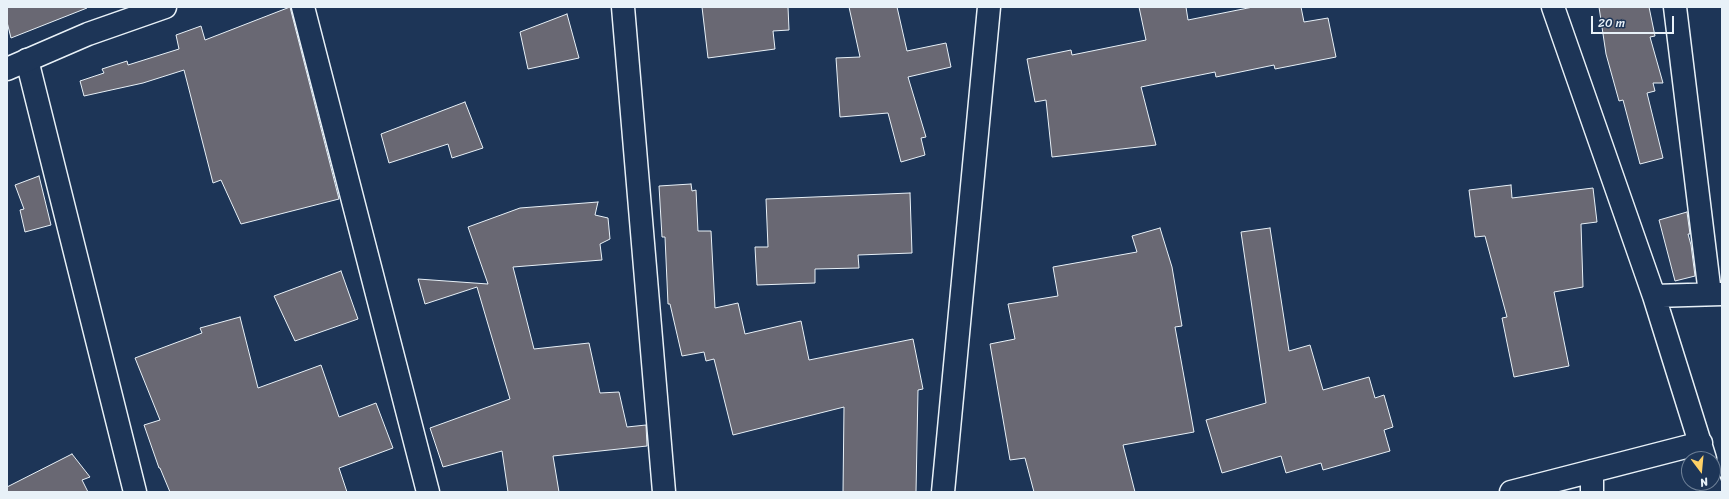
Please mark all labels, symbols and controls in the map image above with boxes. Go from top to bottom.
scale bar [1593,8,1676,34]
text: 20 m [1598,12,1625,34]
north arrow [1681,451,1721,491]
text: N [1698,472,1710,492]

